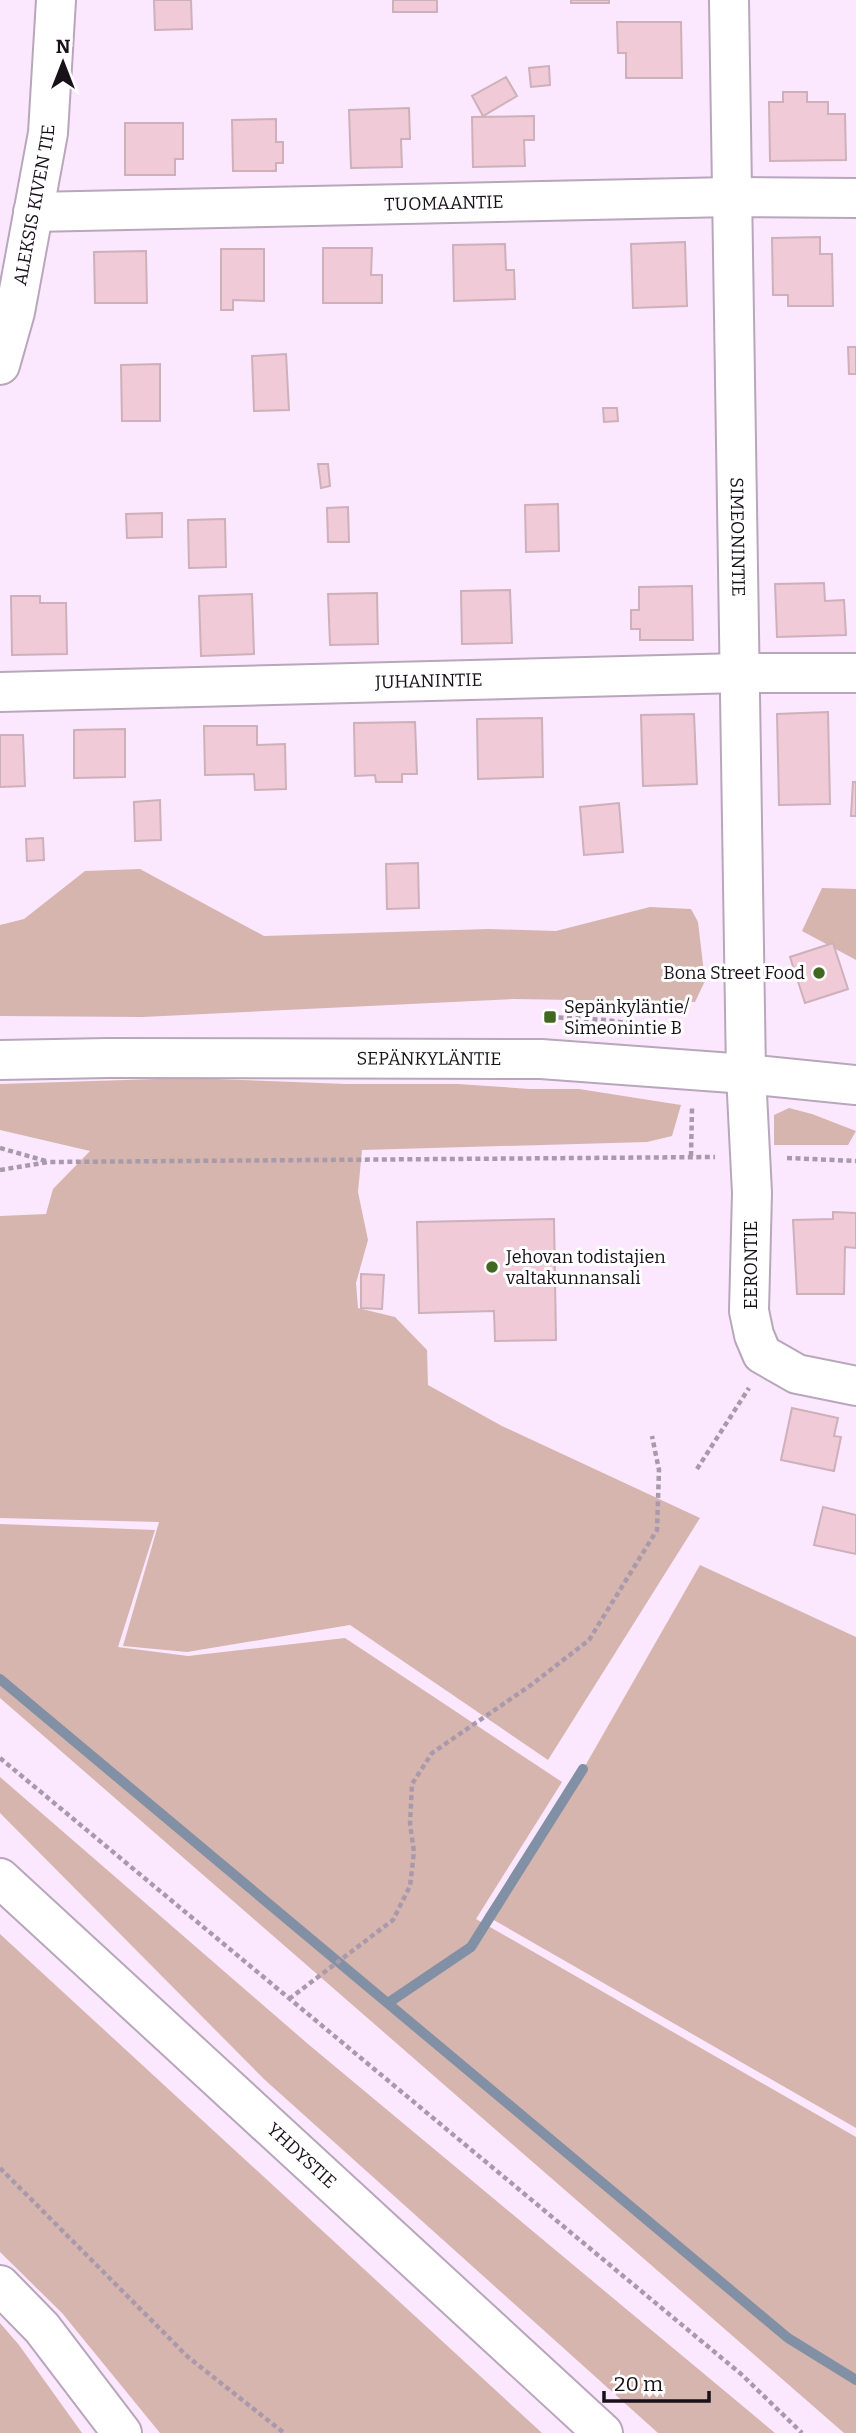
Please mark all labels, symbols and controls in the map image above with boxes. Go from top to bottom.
north arrow [28,28,98,98]
text: N [56,35,71,58]
street label: ALEKSIS KIVEN TIE [9,124,59,287]
street label: TUOMAANTIE [384,191,504,215]
street label: SIMEONINTIE [726,477,749,597]
street label: JUHANINTIE [374,669,483,693]
place label: Bona Street Food [663,962,805,984]
marker: Bona Street Food [811,965,827,981]
place label: Sepänkyläntie/ Simeonintie B [564,996,690,1039]
marker: Sepänkyläntie/ Simeonintie B [542,1009,558,1025]
street label: SEPÄNKYLÄNTIE [357,1048,501,1070]
street label: EERONTIE [740,1221,762,1309]
place label: Jehovan todistajien valtakunnansali [505,1246,666,1289]
marker: Jehovan todistajien valtakunnansali [484,1259,500,1275]
street label: YHDYSTIE [262,2118,341,2193]
scale bar [604,2360,709,2404]
text: 20 m [614,2371,663,2397]

